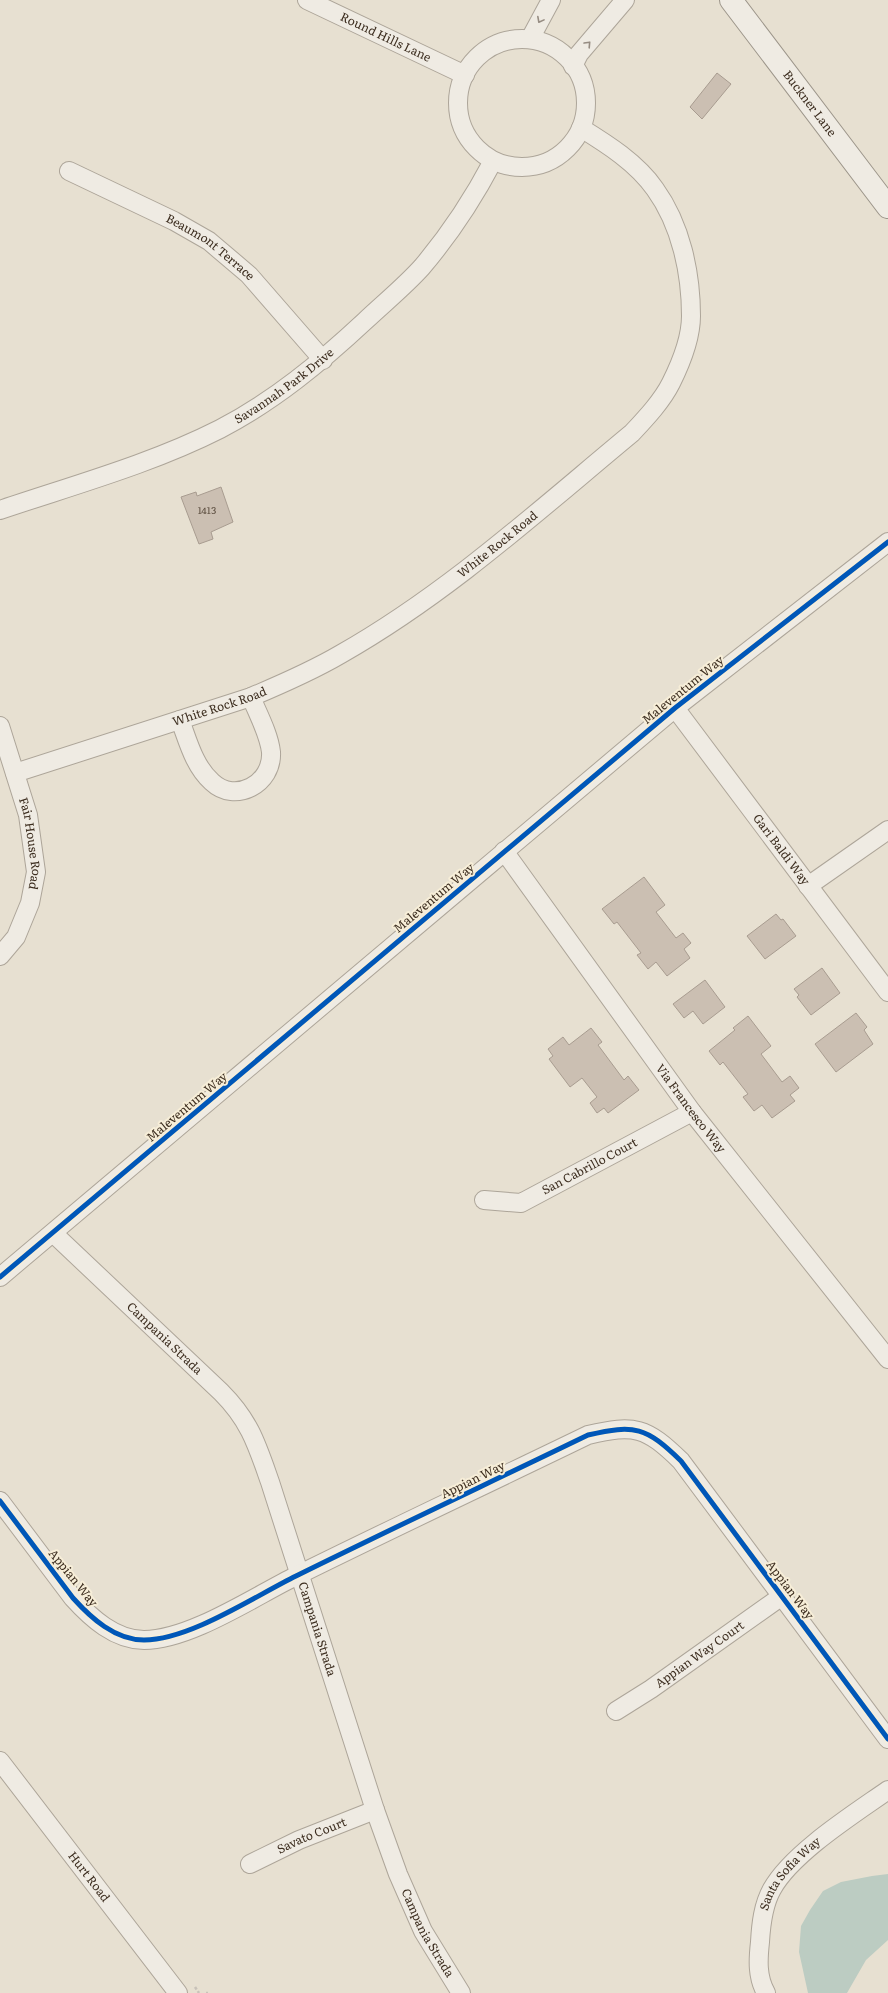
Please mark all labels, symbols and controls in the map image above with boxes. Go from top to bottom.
street label: Round Hills Lane [338,7,434,66]
one-way arrow [538,15,545,23]
one-way arrow [583,41,591,49]
street label: Buckner Lane [779,66,841,140]
street label: Beaumont Terrace [163,209,260,284]
street label: Savannah Park Drive [231,343,337,427]
house number: 1413 [198,502,216,517]
street label: White Rock Road [453,506,541,581]
street label: Maleventum Way [638,650,727,728]
street label: White Rock Road [170,681,270,730]
street label: Fair House Road [15,795,46,892]
street label: Gari Baldi Way [749,810,815,889]
street label: Maleventum Way [389,858,478,937]
street label: Via Francesco Way [652,1060,731,1156]
street label: Maleventum Way [142,1067,231,1146]
street label: San Cabrillo Court [538,1133,640,1198]
street label: Campania Strada [123,1297,207,1378]
street label: Appian Way [437,1456,508,1502]
street label: Appian Way [45,1545,103,1610]
street label: Appian Way [763,1556,819,1623]
street label: Campania Strada [294,1579,342,1679]
street label: Appian Way Court [651,1616,747,1692]
street label: Savato Court [273,1812,349,1858]
street label: Santa Sofia Way [754,1832,824,1912]
street label: Hurt Road [64,1847,115,1906]
street label: Campania Strada [397,1885,460,1981]

